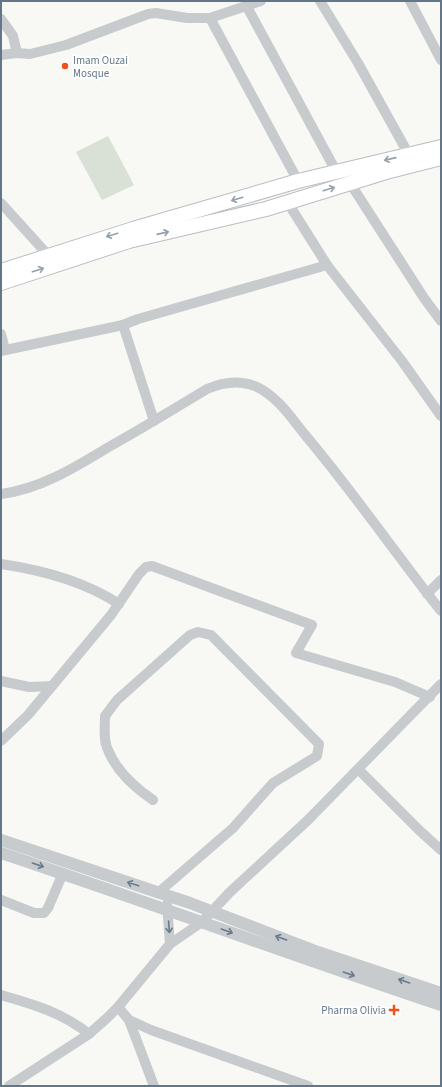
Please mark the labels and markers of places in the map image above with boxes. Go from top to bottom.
place label: Imam Ouzai Mosque [73,53,128,81]
marker: Imam Ouzai Mosque [60,61,70,71]
place label: Pharma Olivia [321,1003,386,1018]
marker: Pharma Olivia [389,1005,399,1015]

